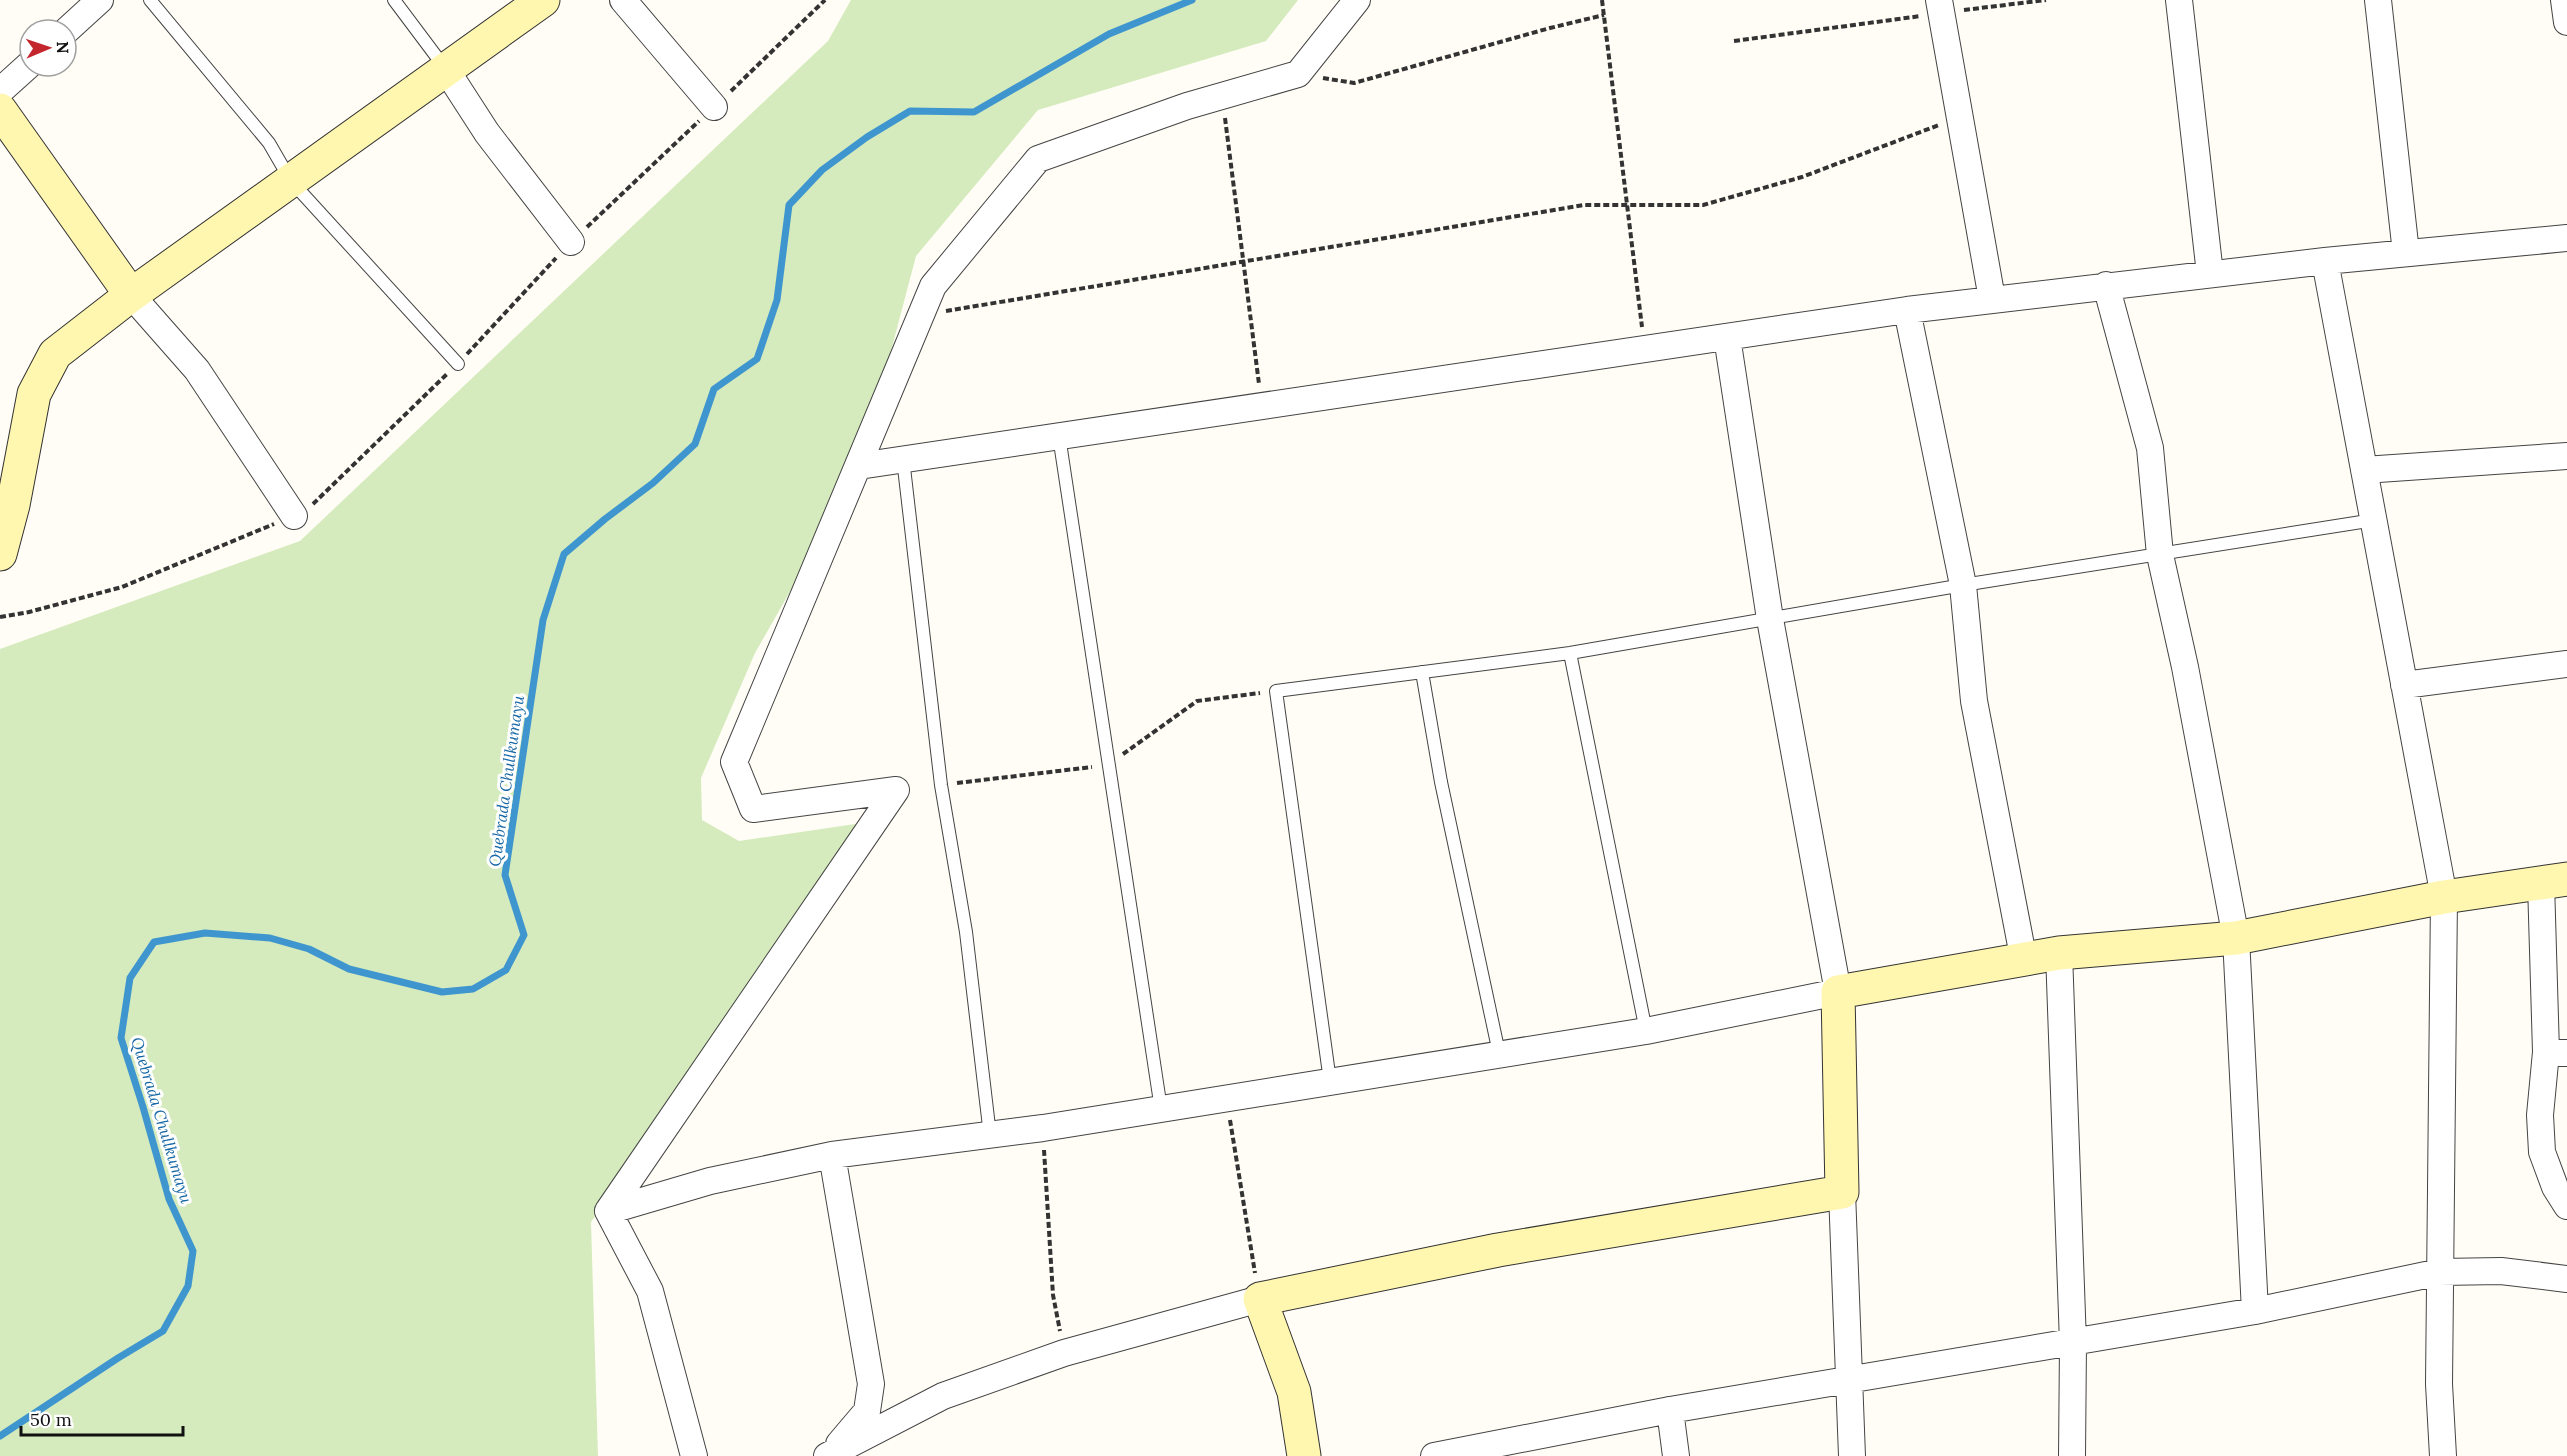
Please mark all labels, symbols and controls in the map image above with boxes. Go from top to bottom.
north arrow [18,18,78,78]
text: N [53,41,73,54]
water label: Quebrada Chullkumayu [484,694,528,868]
water label: Quebrada Chullkumayu [127,1035,197,1206]
scale bar [21,1399,183,1437]
text: 50 m [30,1408,72,1431]

